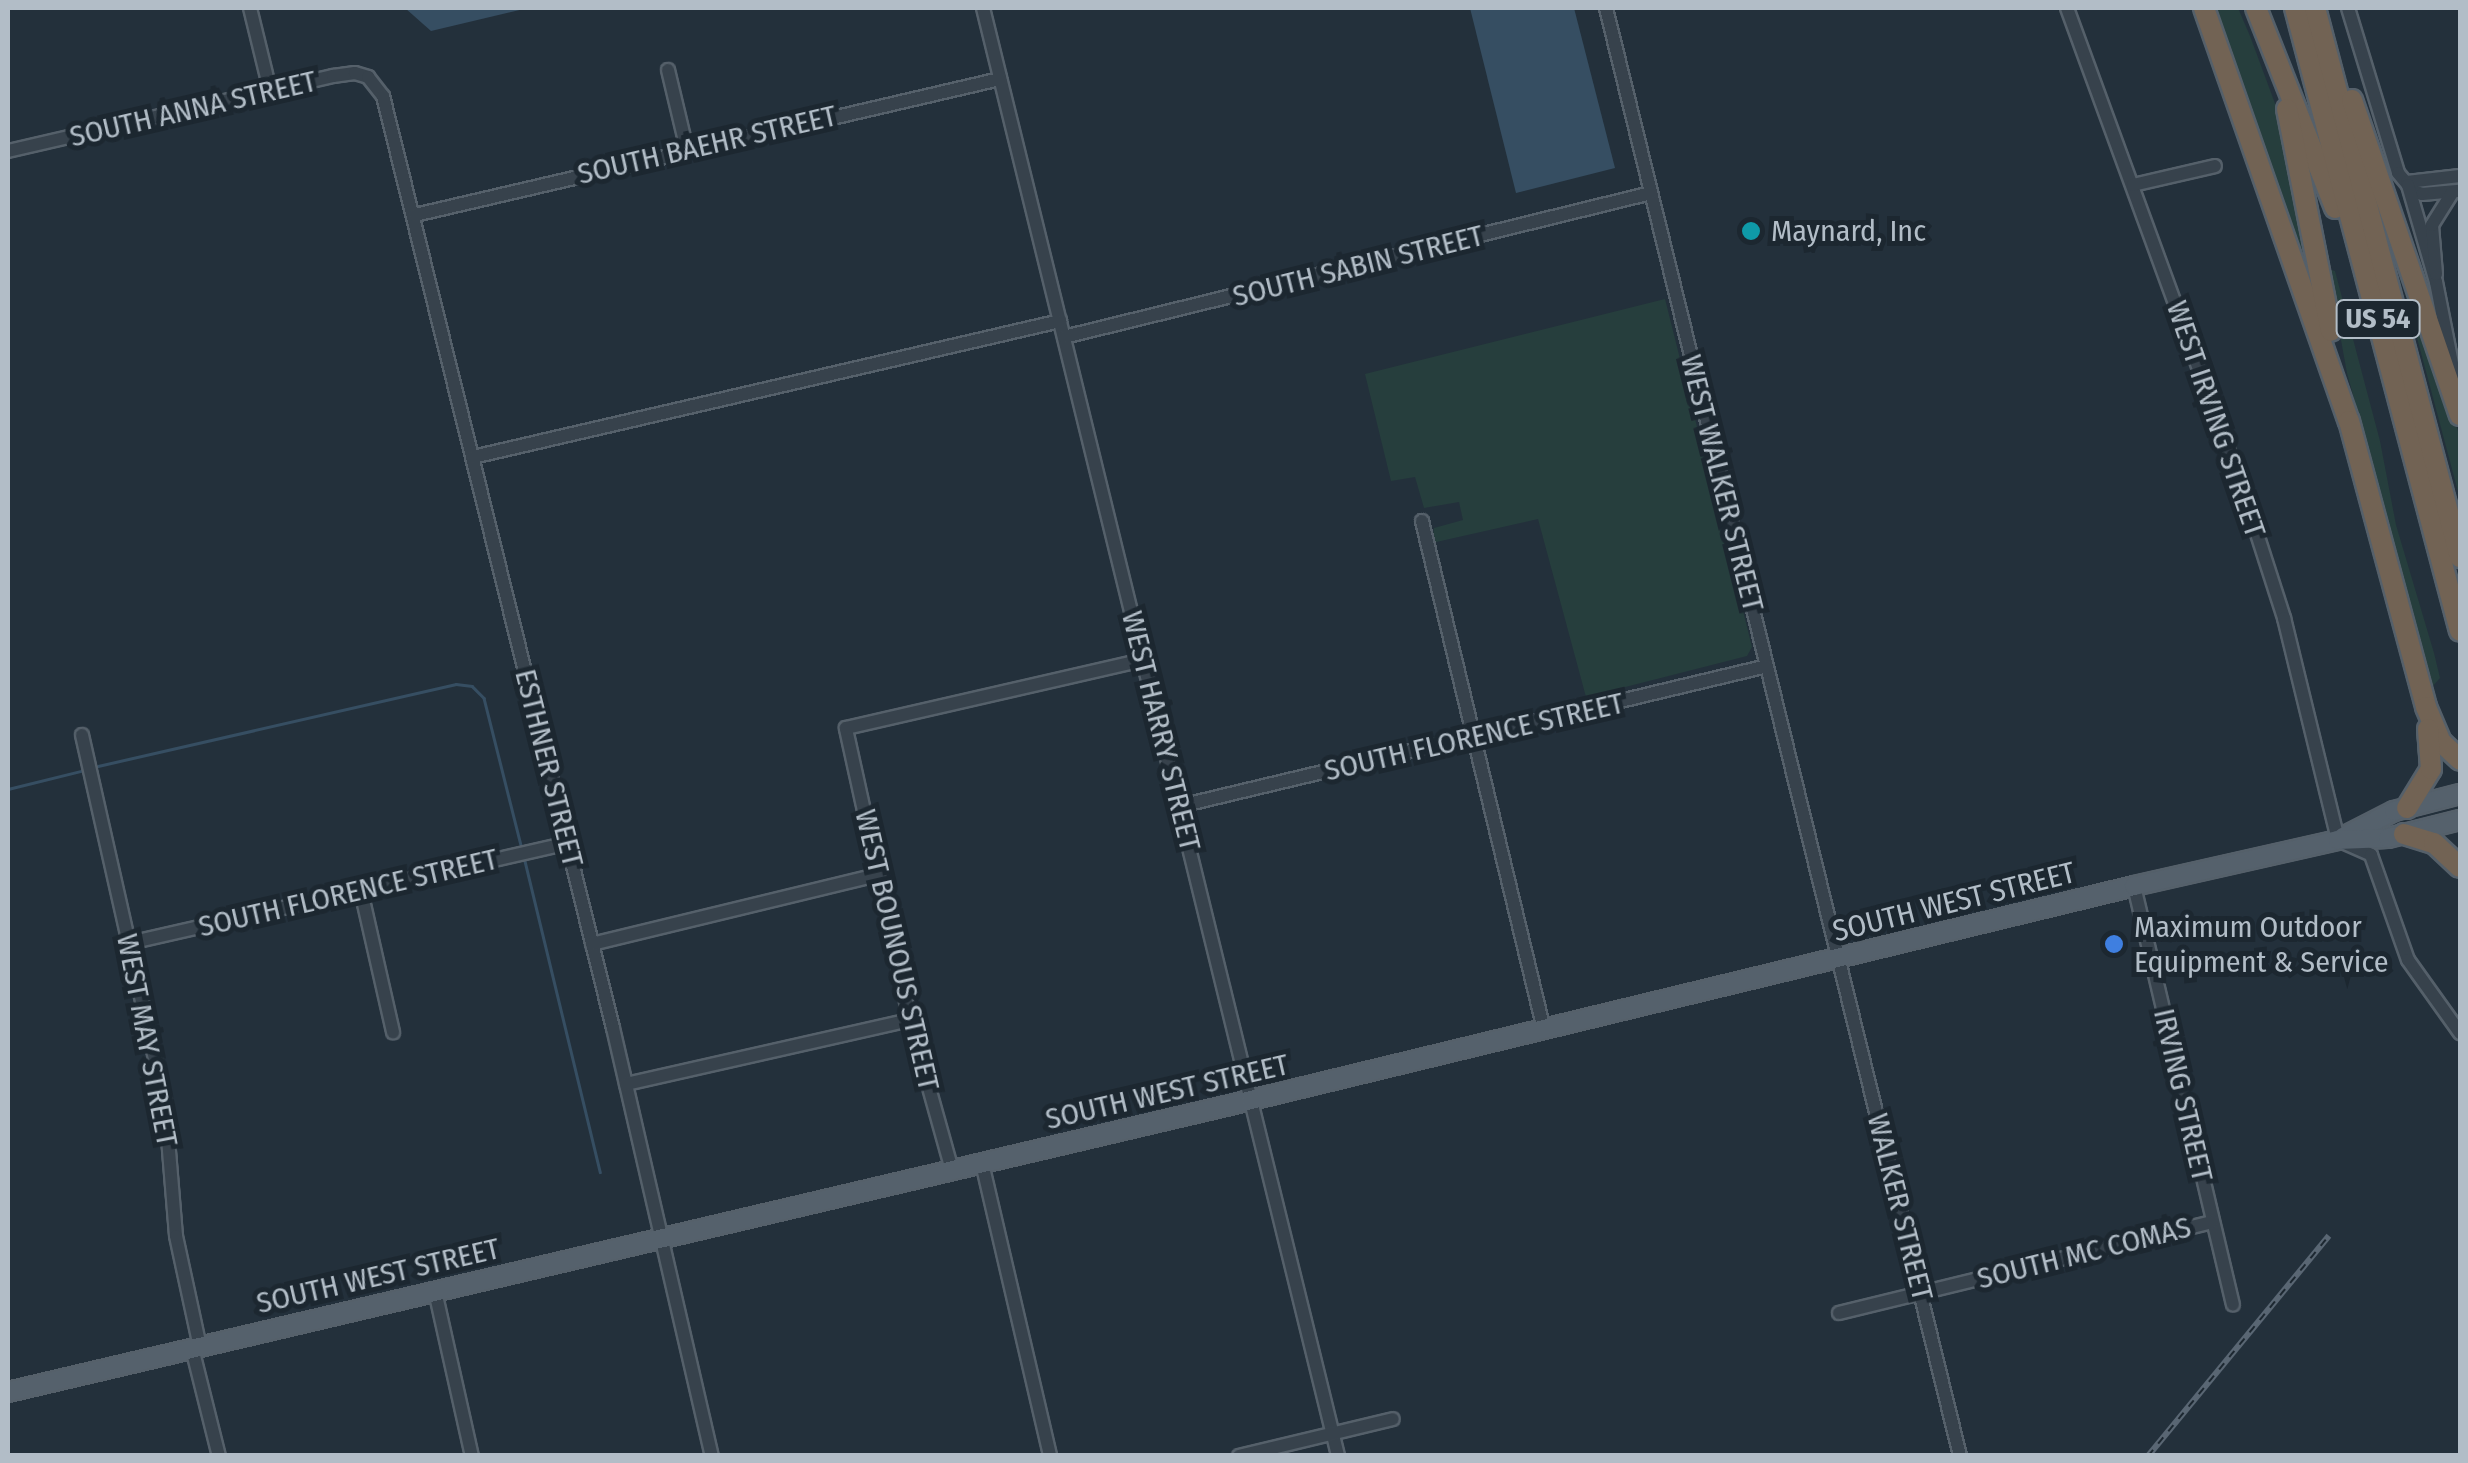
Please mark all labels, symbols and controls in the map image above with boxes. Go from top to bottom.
street label: SOUTH ANNA STREET [66,63,320,155]
street label: SOUTH BAEHR STREET [574,98,840,192]
place label: Maynard, Inc [1771,213,1926,249]
street label: SOUTH SABIN STREET [1229,217,1487,315]
marker: Maynard, Inc [1740,220,1762,242]
street label: WEST IRVING STREET [2159,296,2273,542]
road number: US 54 [2336,296,2420,342]
street label: WEST WALKER STREET [1673,351,1771,615]
street label: WEST HARRY STREET [1114,607,1208,855]
street label: ESTHNER STREET [507,666,591,870]
street label: SOUTH FLORENCE STREET [1321,685,1627,789]
street label: WEST BOUNOUS STREET [847,806,947,1094]
street label: SOUTH FLORENCE STREET [195,841,501,945]
street label: SOUTH WEST STREET [1829,854,2079,950]
place label: Maximum Outdoor Equipment & Service [2134,909,2388,980]
street label: WEST MAY STREET [109,931,185,1149]
marker: Maximum Outdoor Equipment & Service [2103,933,2125,955]
street label: IRVING STREET [2146,1005,2220,1185]
street label: SOUTH WEST STREET [1042,1047,1292,1137]
street label: WALKER STREET [1859,1110,1941,1304]
street label: SOUTH MC COMAS [1973,1209,2195,1297]
street label: SOUTH WEST STREET [253,1231,503,1321]

